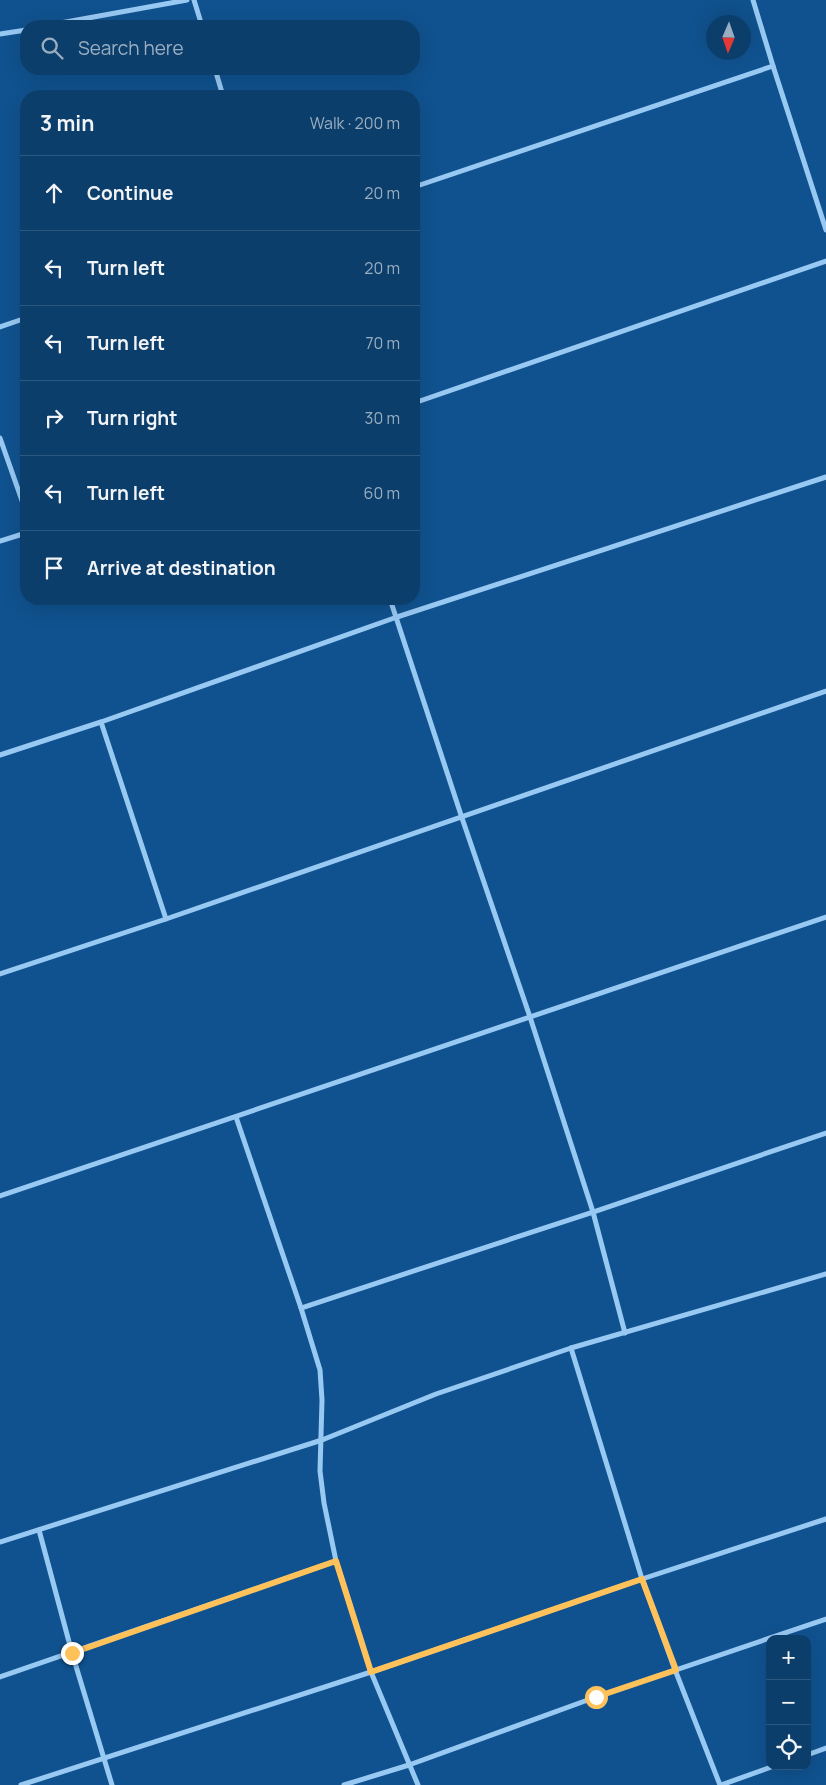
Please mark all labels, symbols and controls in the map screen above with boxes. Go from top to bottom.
north arrow [706,15,751,60]
search box [20,20,420,75]
icon: search [38,34,66,62]
text: Search here [78,35,184,61]
text: 3 min [40,109,94,137]
text: Walk · 200 m [310,112,400,134]
icon: ahead [40,179,68,207]
text: Continue [87,180,173,206]
text: 20 m [364,182,400,204]
icon: left [40,254,68,282]
text: Turn left [87,255,165,281]
text: 20 m [364,257,400,279]
icon: left [40,329,68,357]
text: Turn left [87,330,165,356]
text: 70 m [365,332,400,354]
icon: right [40,404,68,432]
text: Turn right [87,405,177,431]
text: 30 m [365,407,400,429]
icon: left [40,479,68,507]
text: Turn left [87,480,165,506]
text: 60 m [364,482,400,504]
icon: arrive [40,554,68,582]
text: Arrive at destination [87,555,276,581]
map controls [766,1635,811,1770]
button: + [766,1635,811,1680]
route end [61,1642,84,1665]
button: − [766,1680,811,1725]
route start [585,1686,608,1709]
button: locate [766,1725,811,1770]

